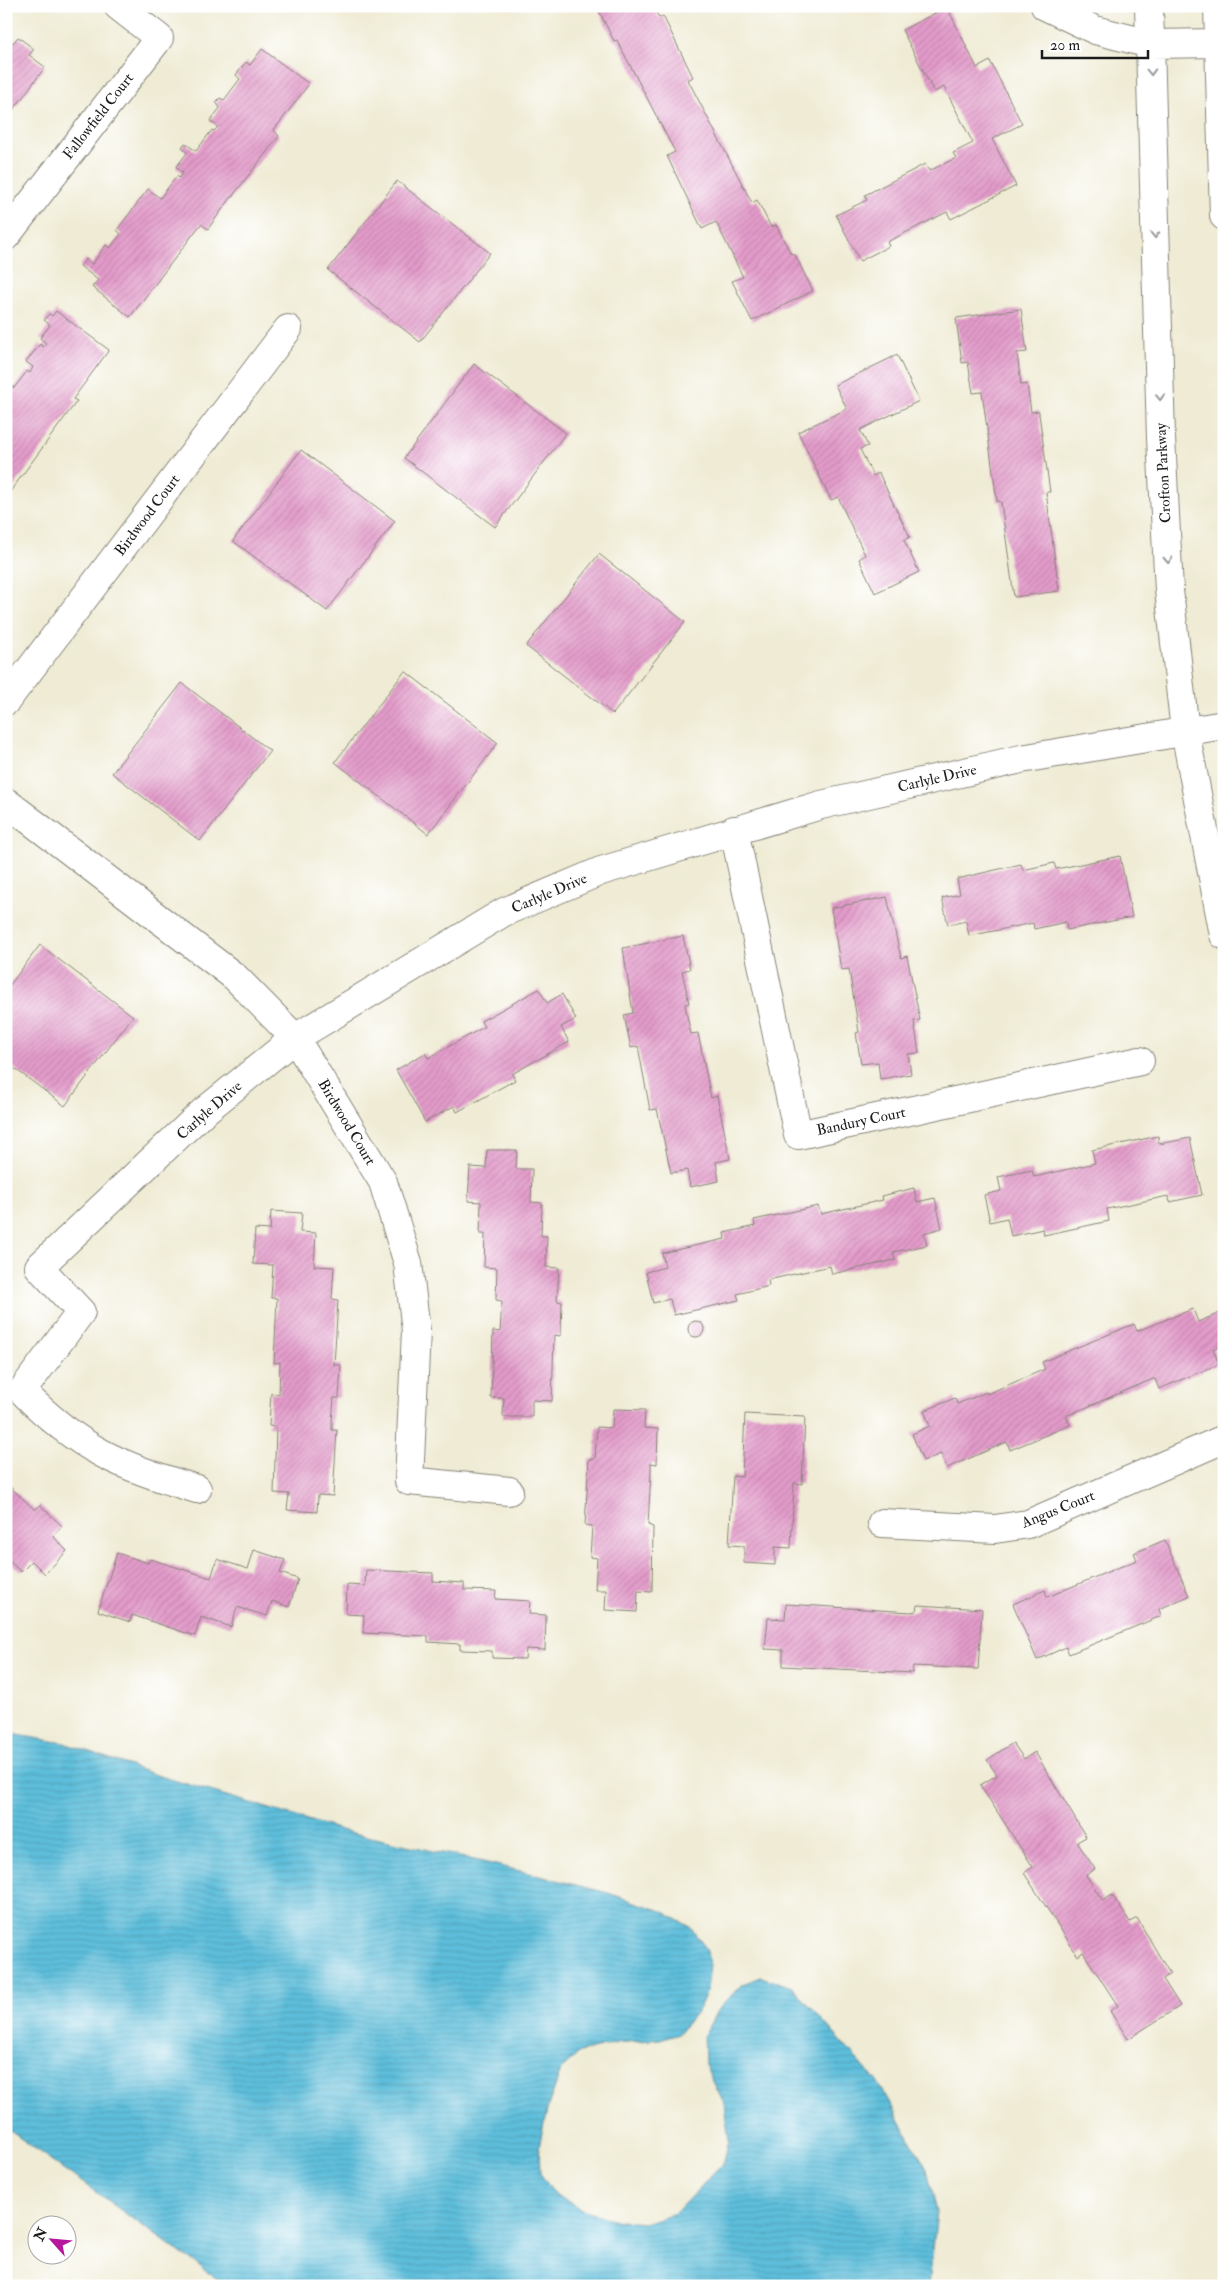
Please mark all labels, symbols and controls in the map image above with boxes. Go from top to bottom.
scale bar [1042,28,1149,60]
text: 20 m [1050,36,1080,55]
street label: Fallowfield Court [59,69,138,163]
one-way arrow [1145,69,1156,77]
one-way arrow [1150,231,1161,239]
one-way arrow [1155,394,1165,402]
street label: Crofton Parkway [1151,422,1176,524]
street label: Birdwood Court [111,471,184,560]
one-way arrow [1162,556,1173,564]
street label: Carlyle Drive [896,760,978,797]
street label: Carlyle Drive [508,869,590,918]
street label: Birdwood Court [313,1076,380,1169]
street label: Carlyle Drive [173,1077,246,1144]
street label: Bandury Court [815,1103,908,1140]
street label: Angus Court [1018,1486,1098,1533]
north arrow [28,2214,78,2264]
text: N [30,2224,51,2245]

